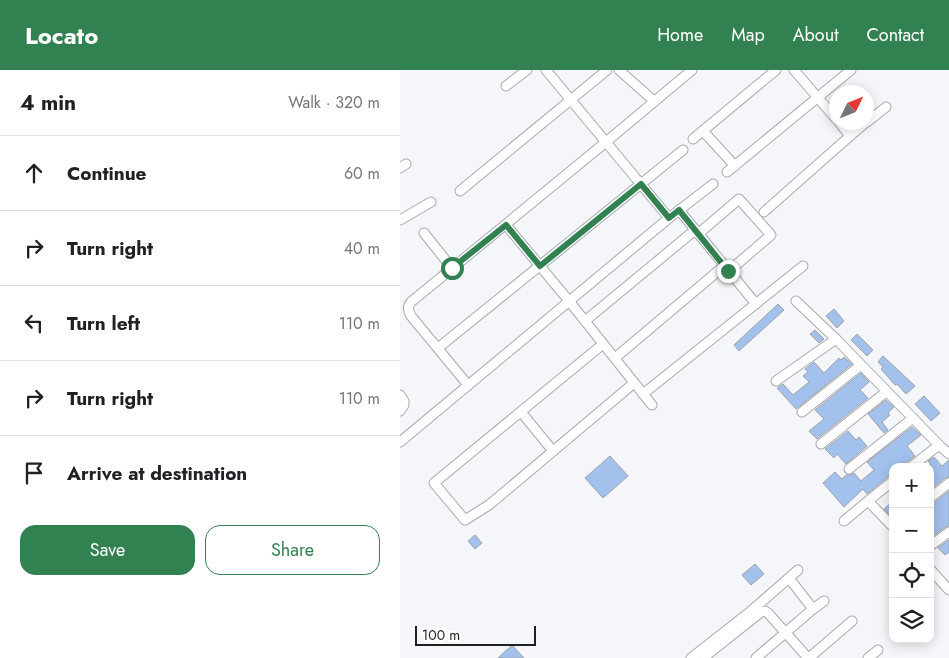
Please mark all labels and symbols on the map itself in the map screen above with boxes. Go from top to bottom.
north arrow [829,85,874,130]
route start [441,257,464,280]
route end [717,260,740,283]
scale bar [415,623,536,646]

